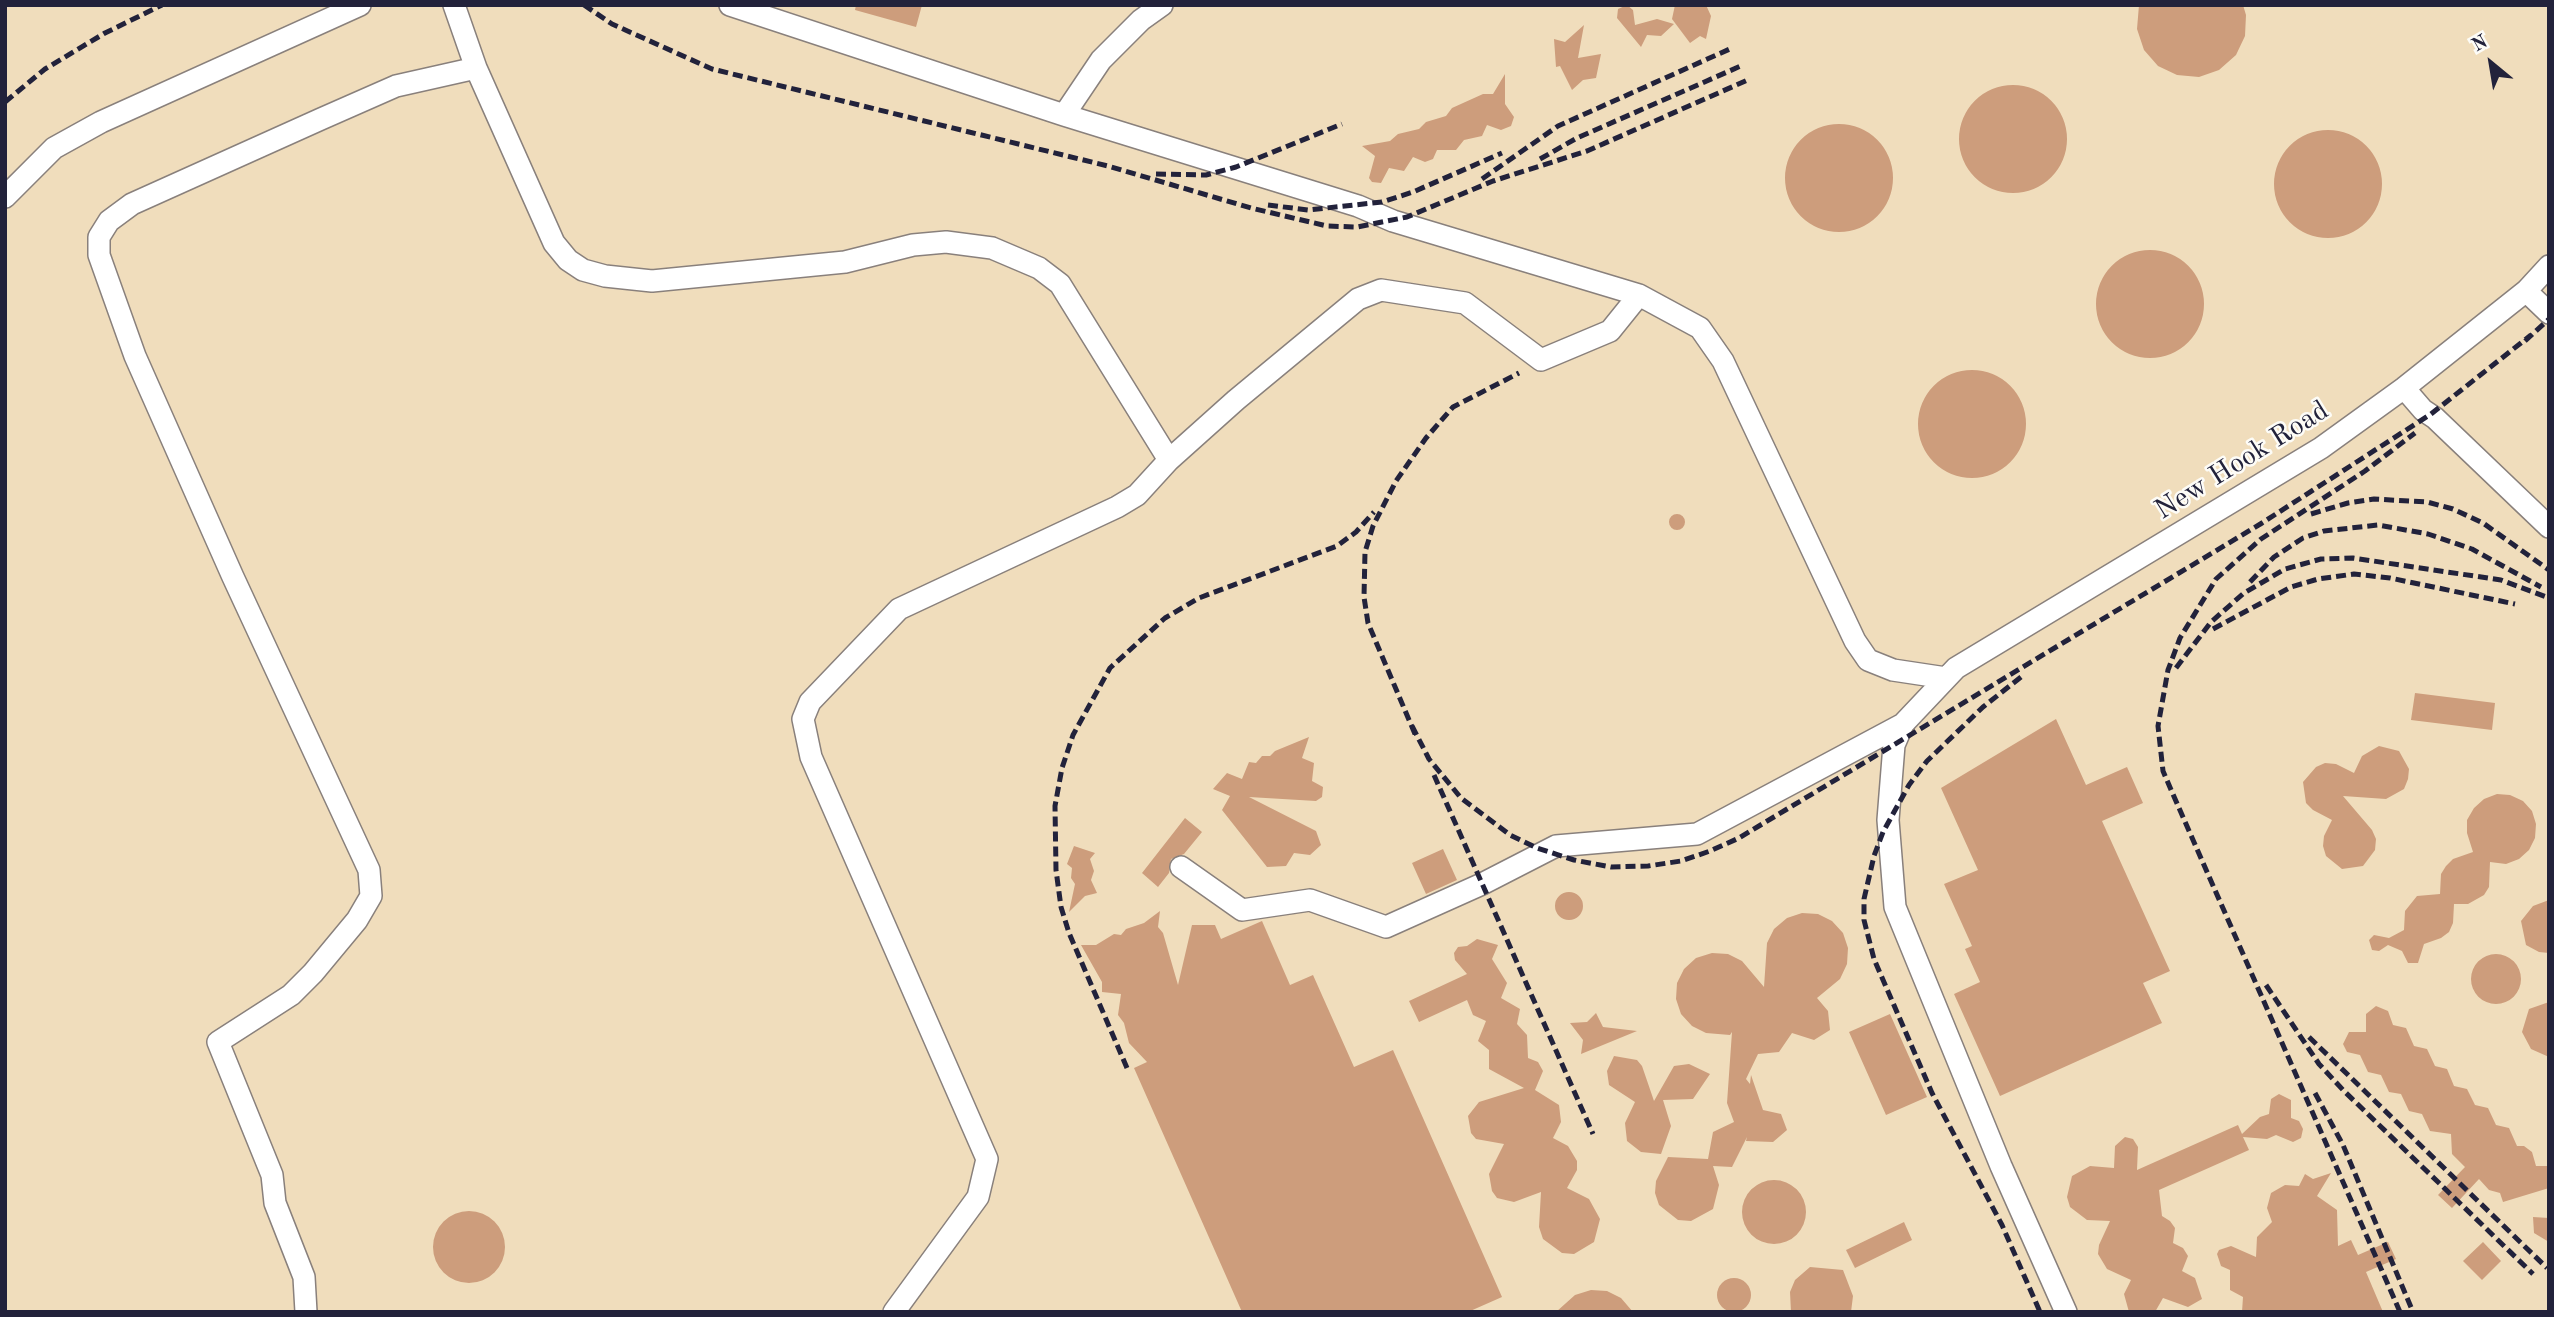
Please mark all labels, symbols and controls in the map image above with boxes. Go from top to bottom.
north arrow [2456,28,2526,98]
text: N [2469,33,2491,56]
street label: New Hook Road [2149,394,2335,528]

